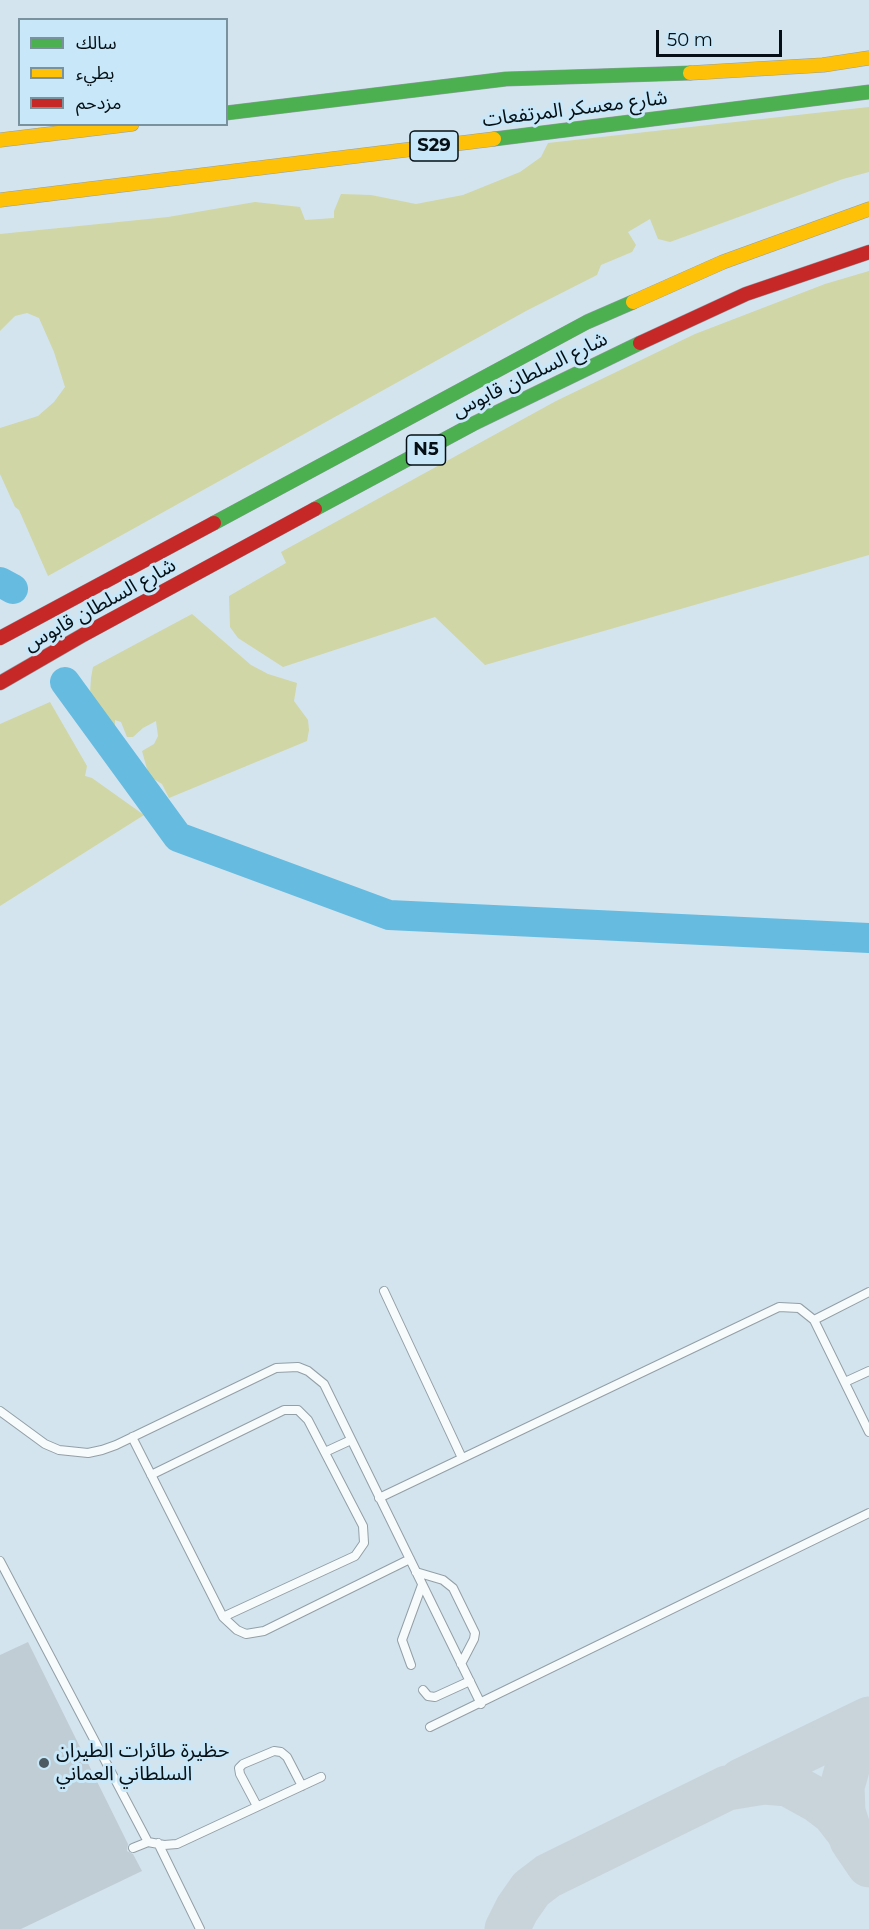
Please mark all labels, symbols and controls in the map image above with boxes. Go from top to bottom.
legend [18,18,228,126]
scale bar [659,18,785,56]
text: 50 m [667,29,713,51]
text: سالك [76,32,117,54]
text: بطيء [76,62,114,84]
street label: شارع معسكر المرتفعات [481,86,669,132]
text: مزدحم [76,92,121,114]
road number: S29 [410,131,458,161]
street label: شارع السلطان قابوس [448,327,612,423]
road number: N5 [406,435,446,465]
street label: شارع السلطان قابوس [20,553,180,657]
place label: حظيرة طائرات الطيران السلطاني العماني [56,1739,229,1786]
marker: حظيرة طائرات الطيران السلطاني العماني [37,1756,51,1770]

